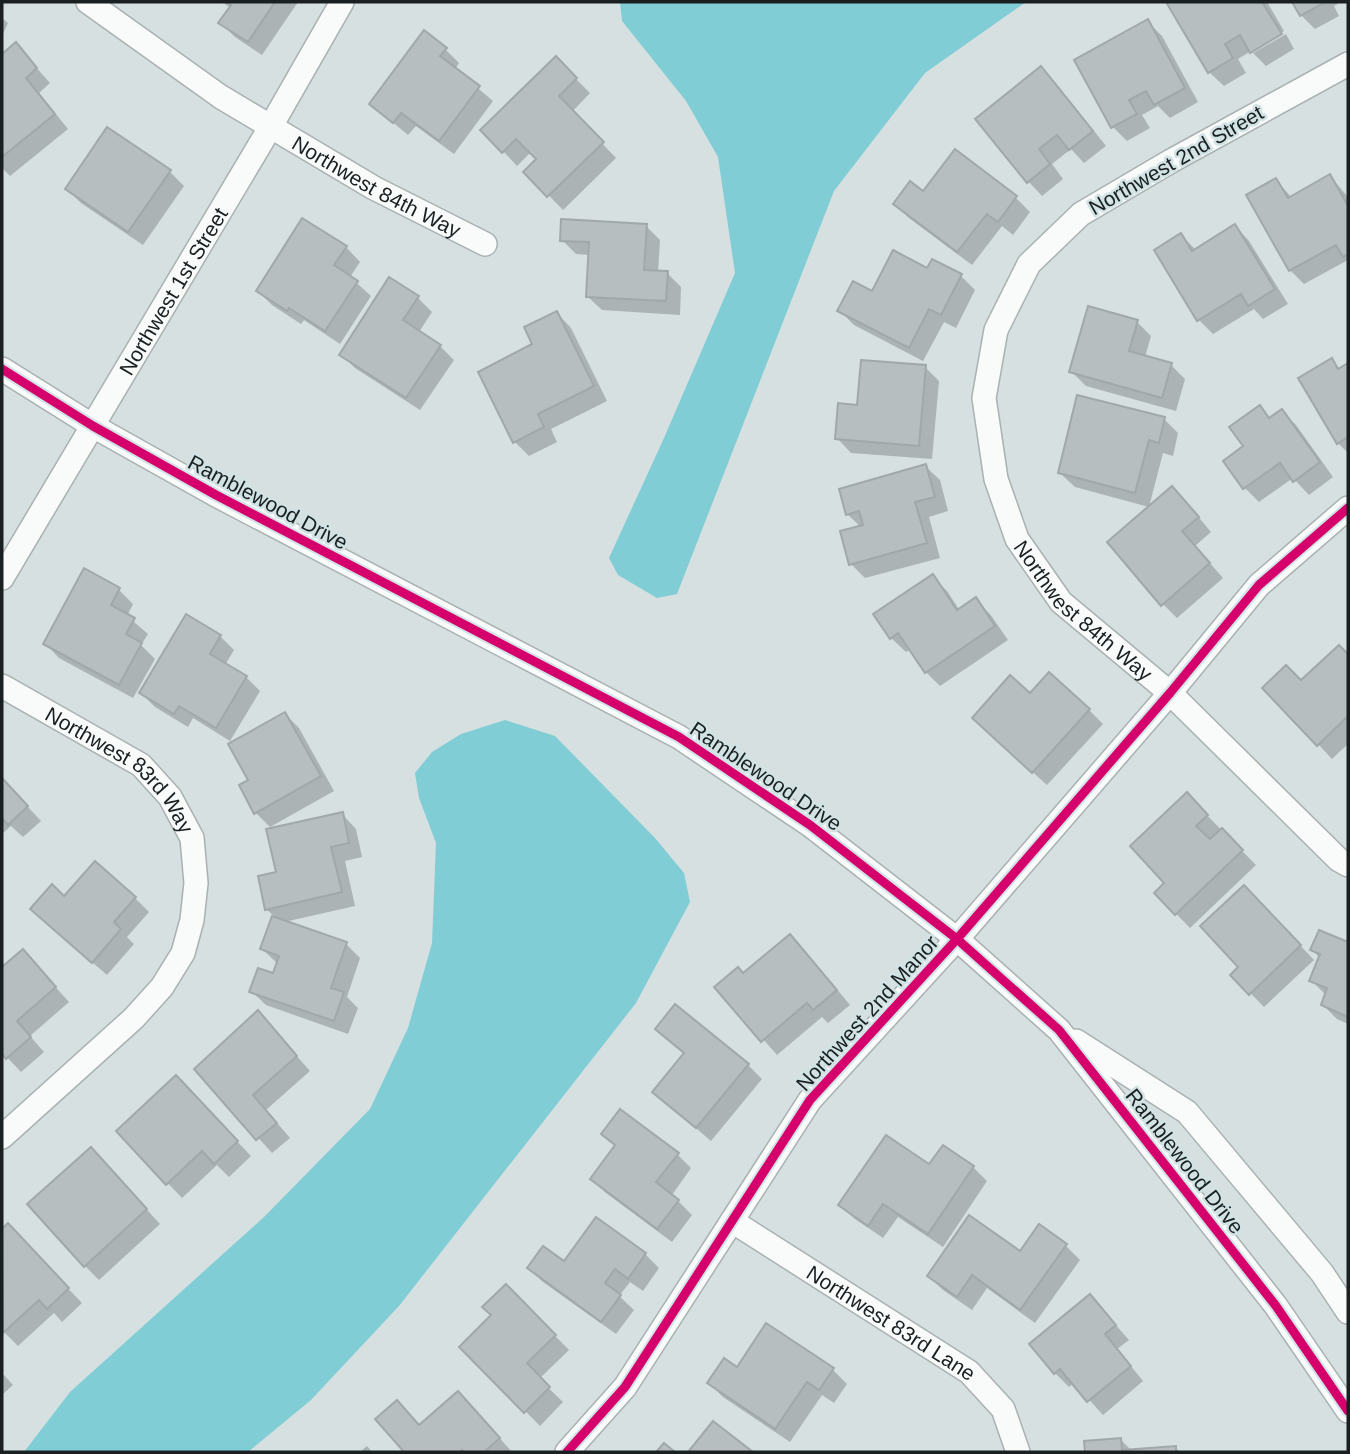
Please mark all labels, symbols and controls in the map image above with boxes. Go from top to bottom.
street label: Northwest 2nd Street [1085,101,1267,219]
street label: Northwest 84th Way [288,131,465,242]
street label: Northwest 1st Street [114,203,231,379]
street label: Ramblewood Drive [184,450,352,554]
street label: Northwest 84th Way [1010,536,1158,685]
street label: Northwest 83rd Way [42,702,199,837]
street label: Ramblewood Drive [686,717,846,835]
street label: Northwest 2nd Manor [791,931,943,1095]
street label: Ramblewood Drive [1121,1084,1249,1238]
street label: Northwest 83rd Lane [803,1260,980,1385]

